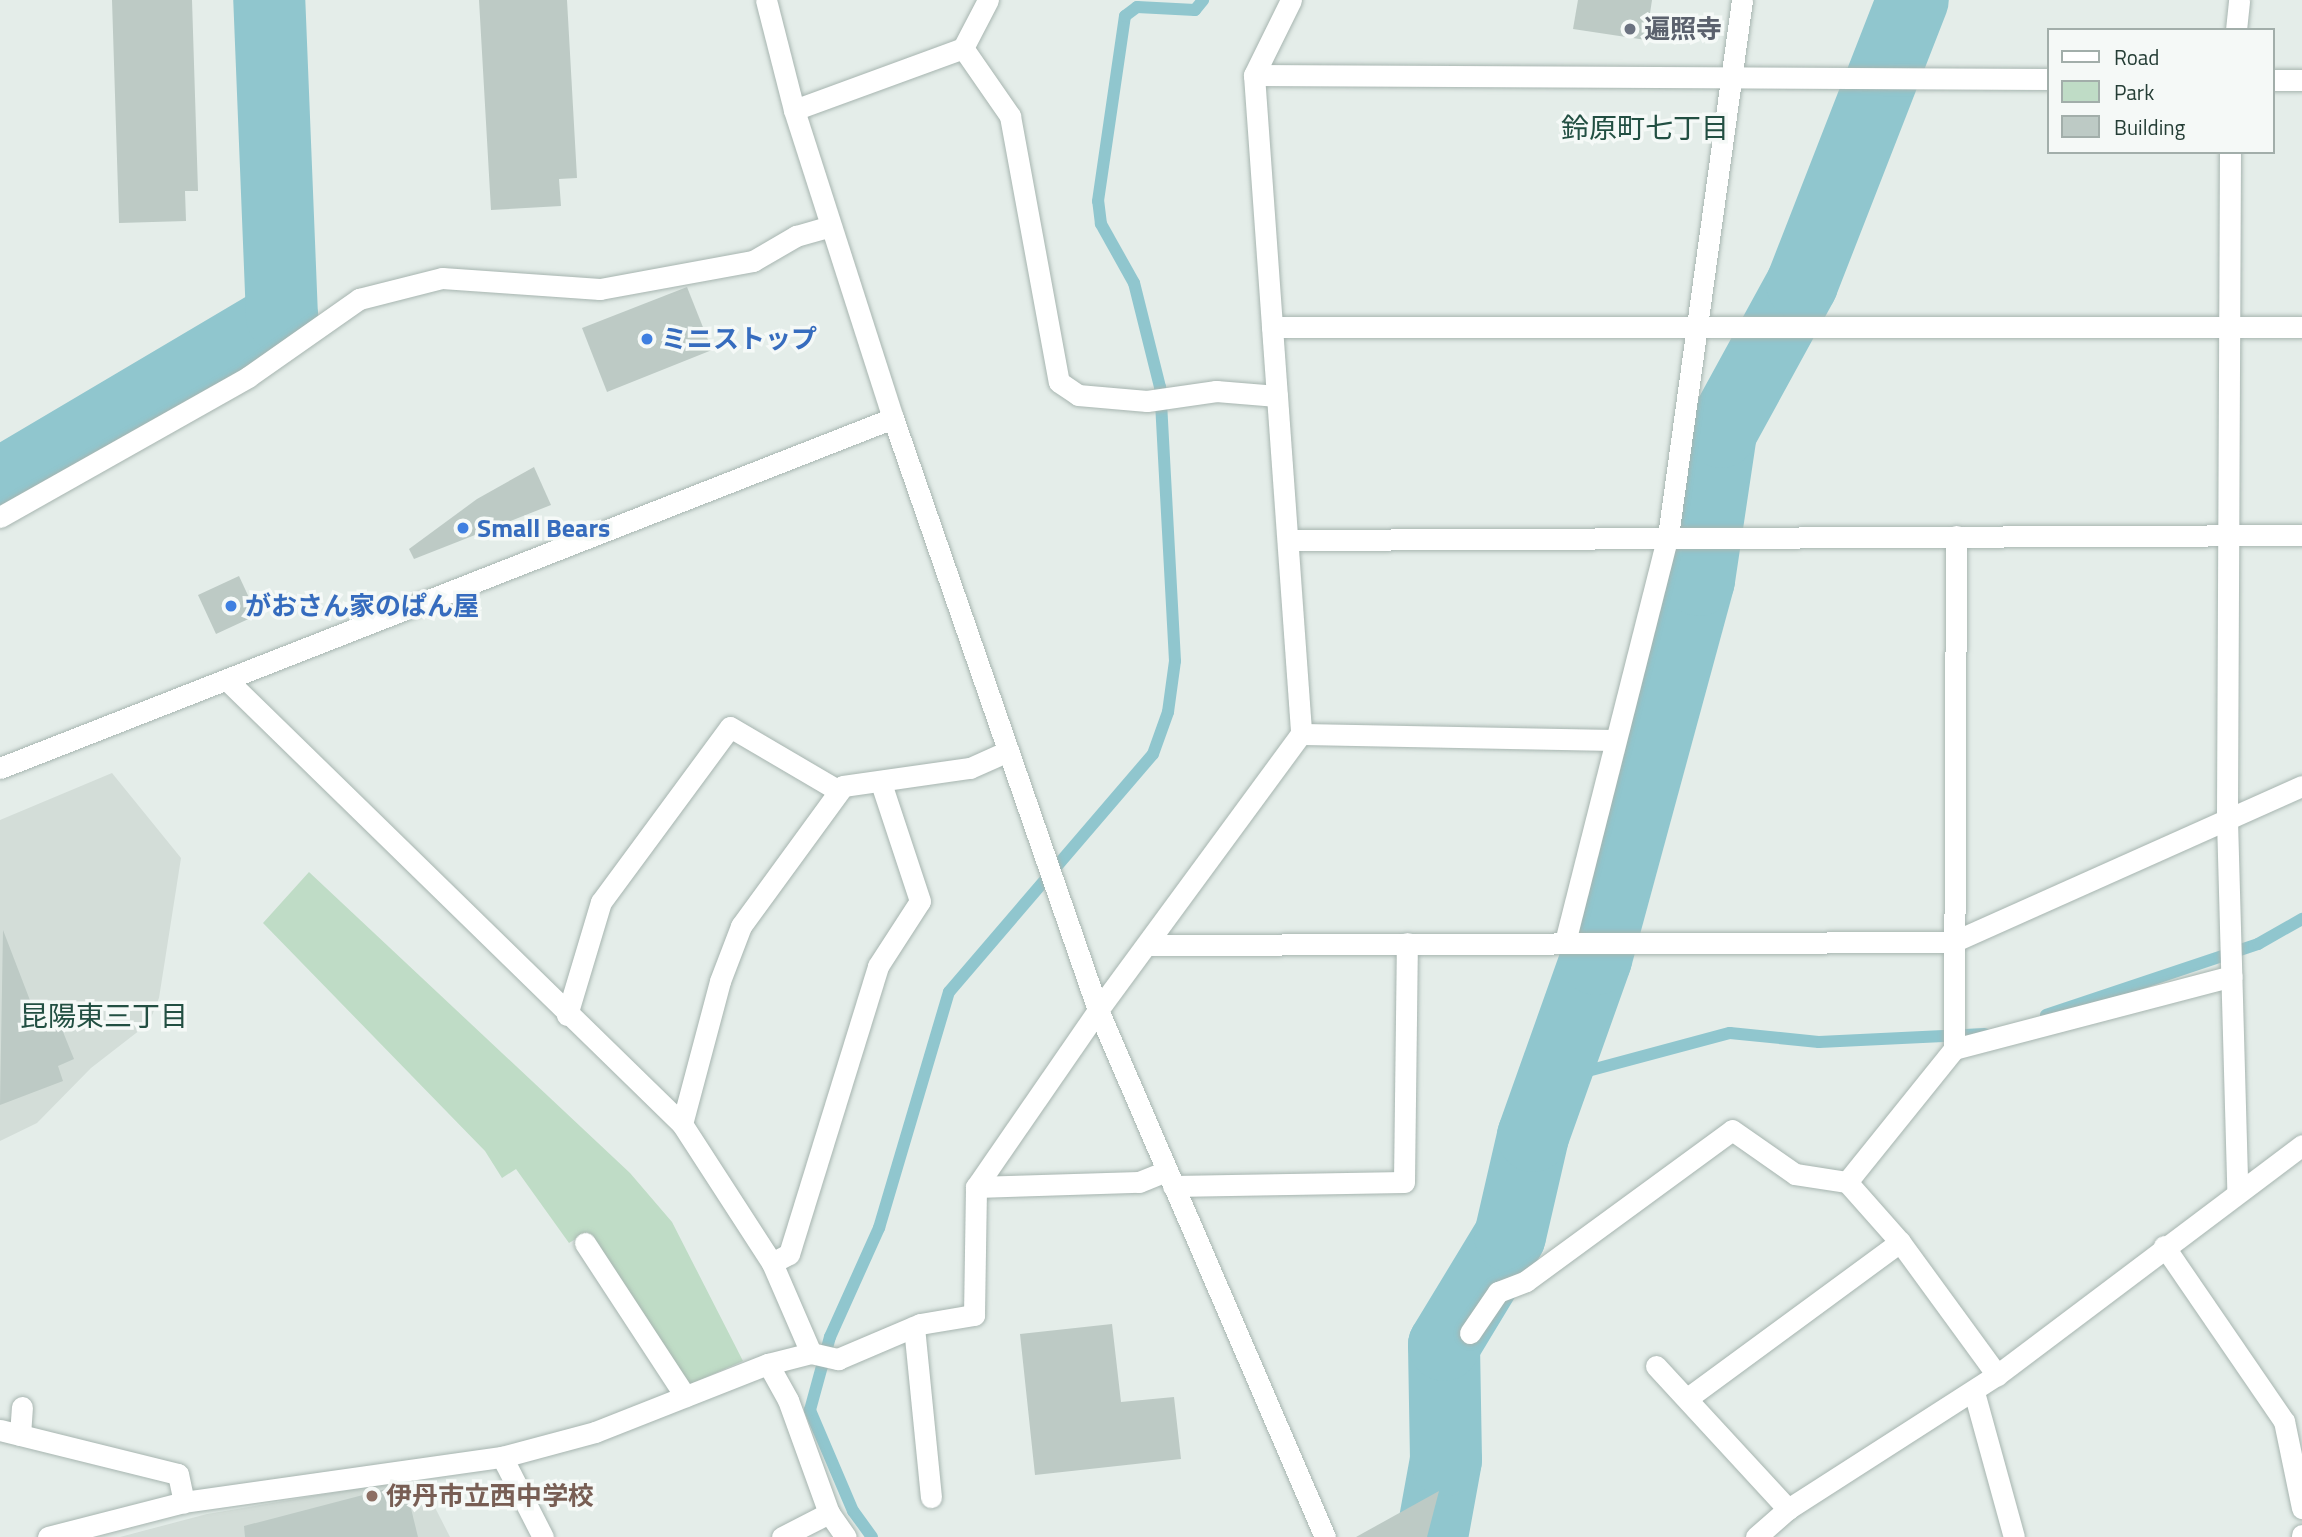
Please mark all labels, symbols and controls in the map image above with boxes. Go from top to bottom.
place label: 遍照寺 [1644,13,1722,45]
marker: 遍照寺 [1622,21,1638,37]
legend [2046,28,2274,154]
text: Road [2114,41,2159,73]
text: Park [2114,76,2154,108]
district label: 鈴原町七丁目 [1561,111,1729,145]
text: Building [2114,111,2185,143]
place label: ミニストップ [661,323,817,355]
marker: ミニストップ [639,331,655,347]
place label: Small Bears [477,512,610,544]
marker: Small Bears [455,520,471,536]
place label: がおさん家のぱん屋 [245,590,479,622]
marker: がおさん家のぱん屋 [223,598,239,614]
district label: 昆陽東三丁目 [20,999,188,1033]
place label: 伊丹市立西中学校 [386,1480,594,1512]
marker: 伊丹市立西中学校 [364,1488,380,1504]

